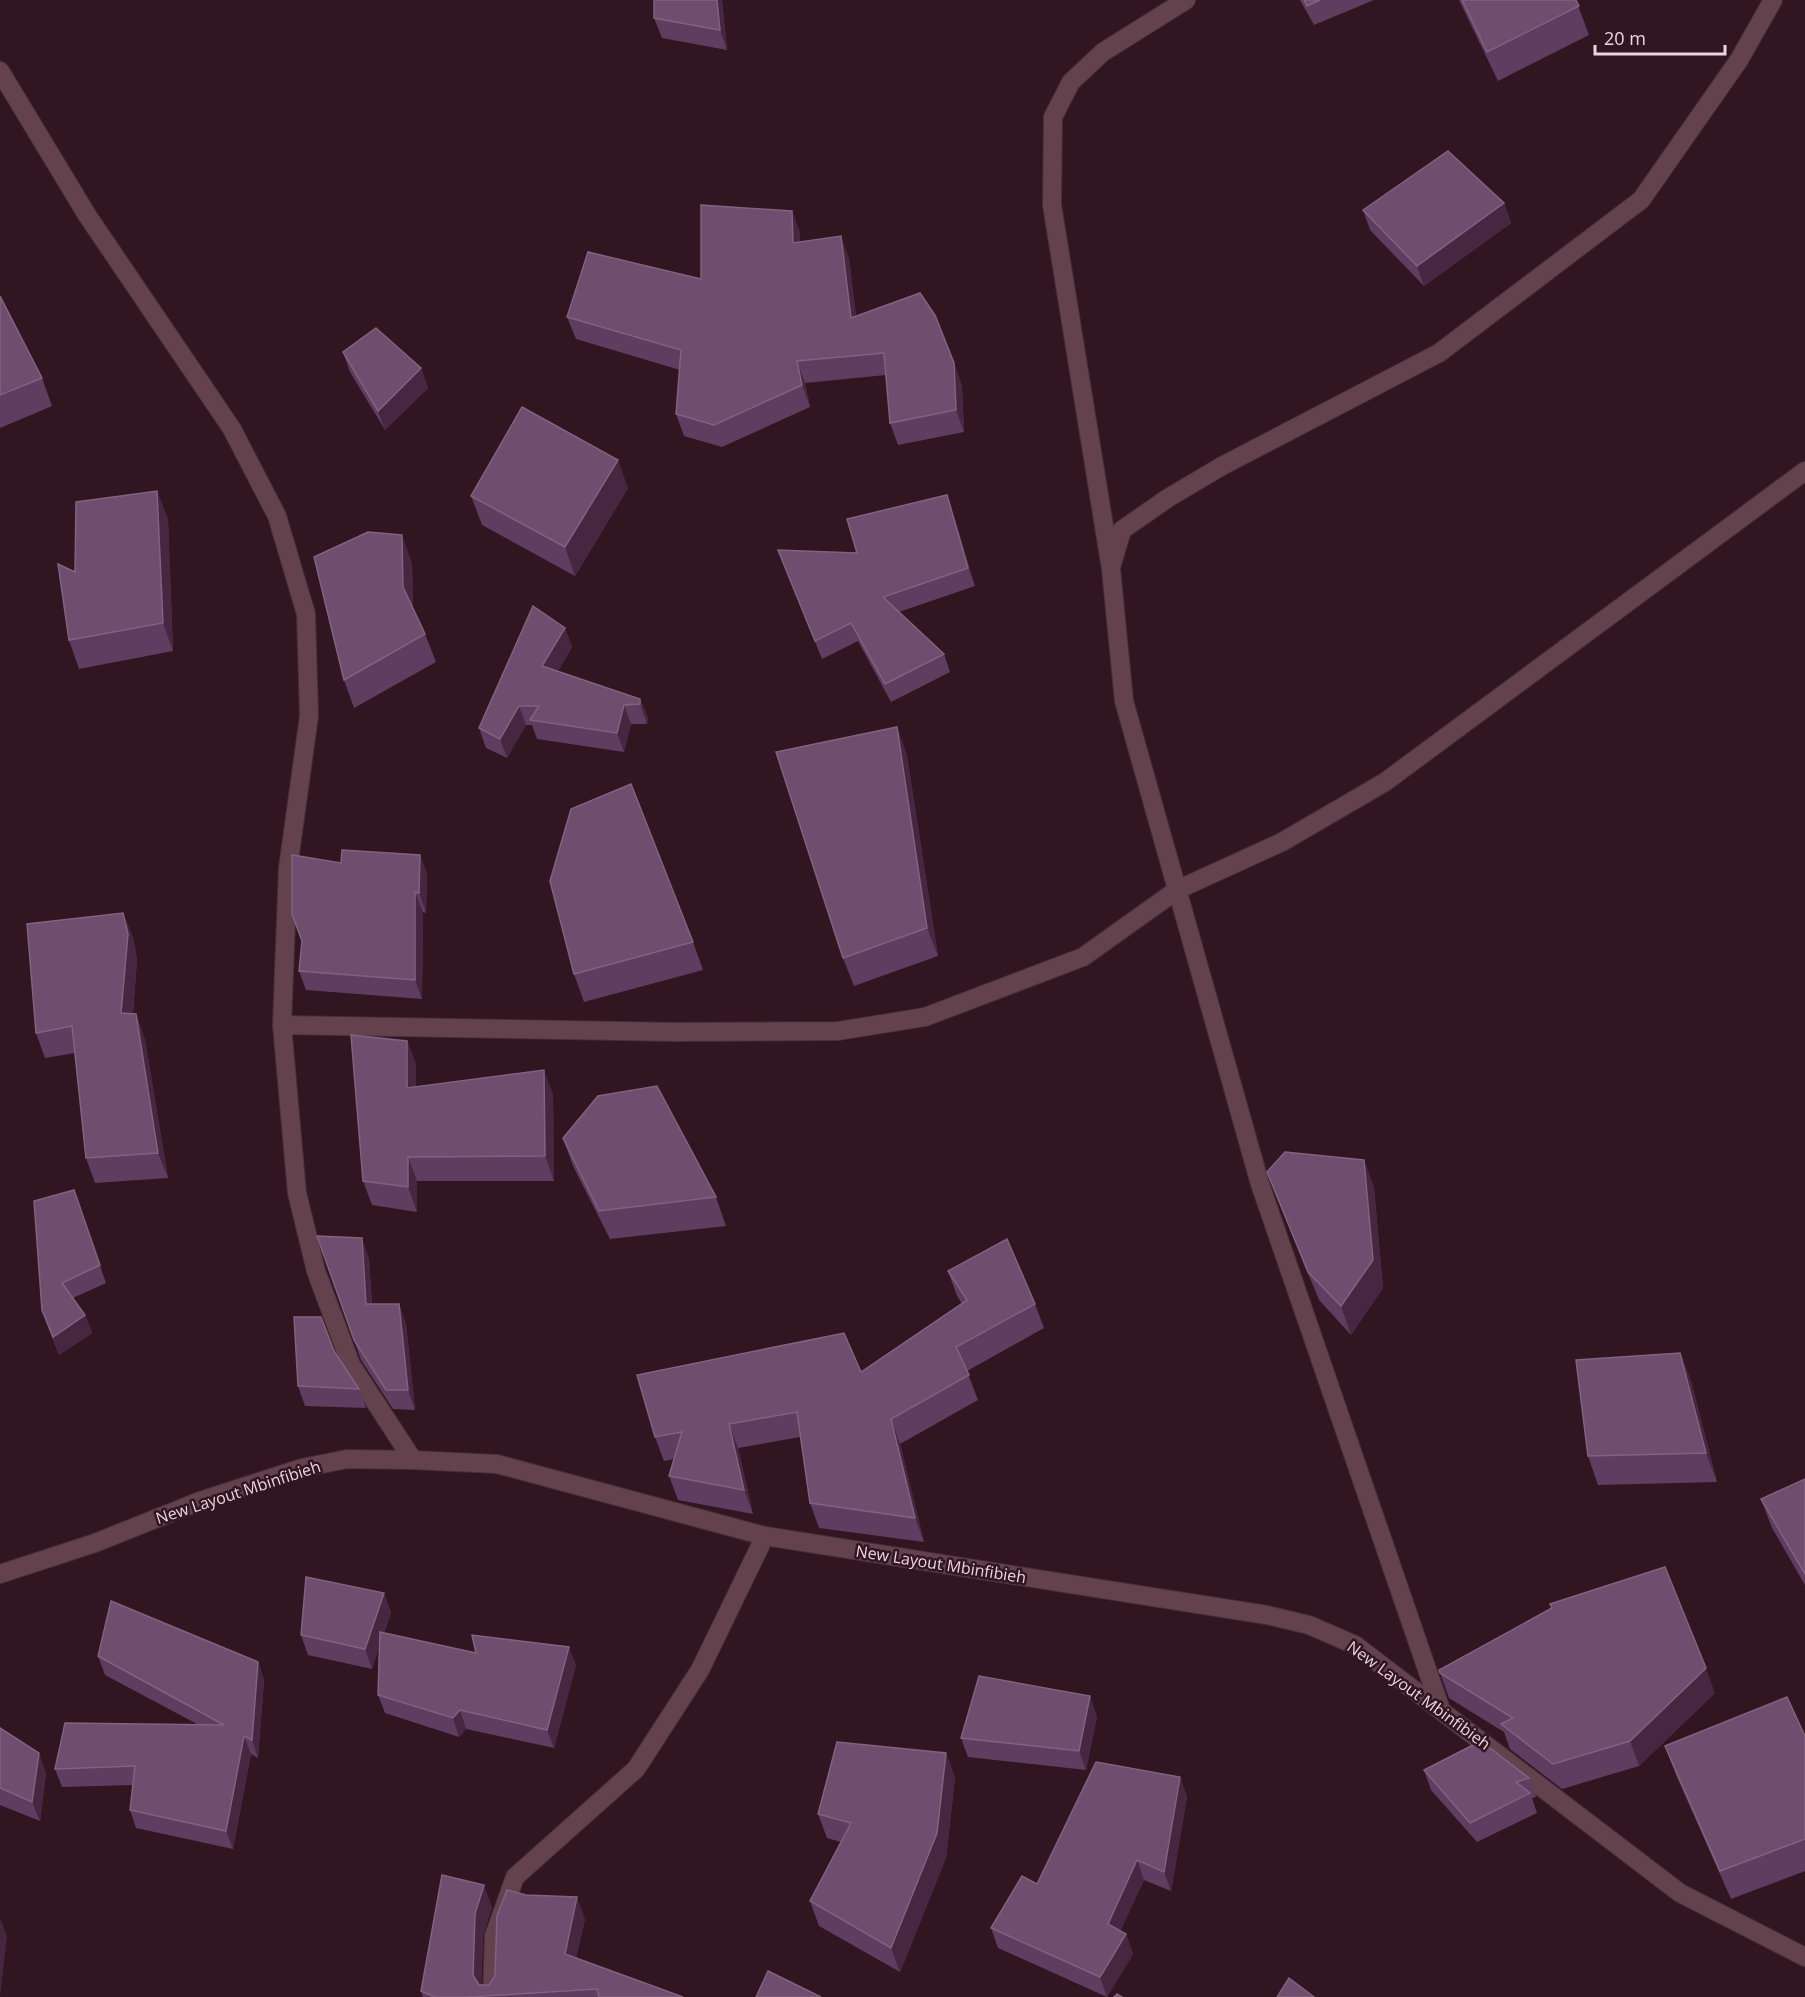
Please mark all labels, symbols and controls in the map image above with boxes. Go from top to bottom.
scale bar [1595,18,1726,56]
text: 20 m [1604,26,1646,50]
street label: New Layout Mbinfibieh [153,1455,323,1529]
street label: New Layout Mbinfibieh [854,1540,1028,1588]
street label: New Layout Mbinfibieh [1343,1635,1495,1755]

